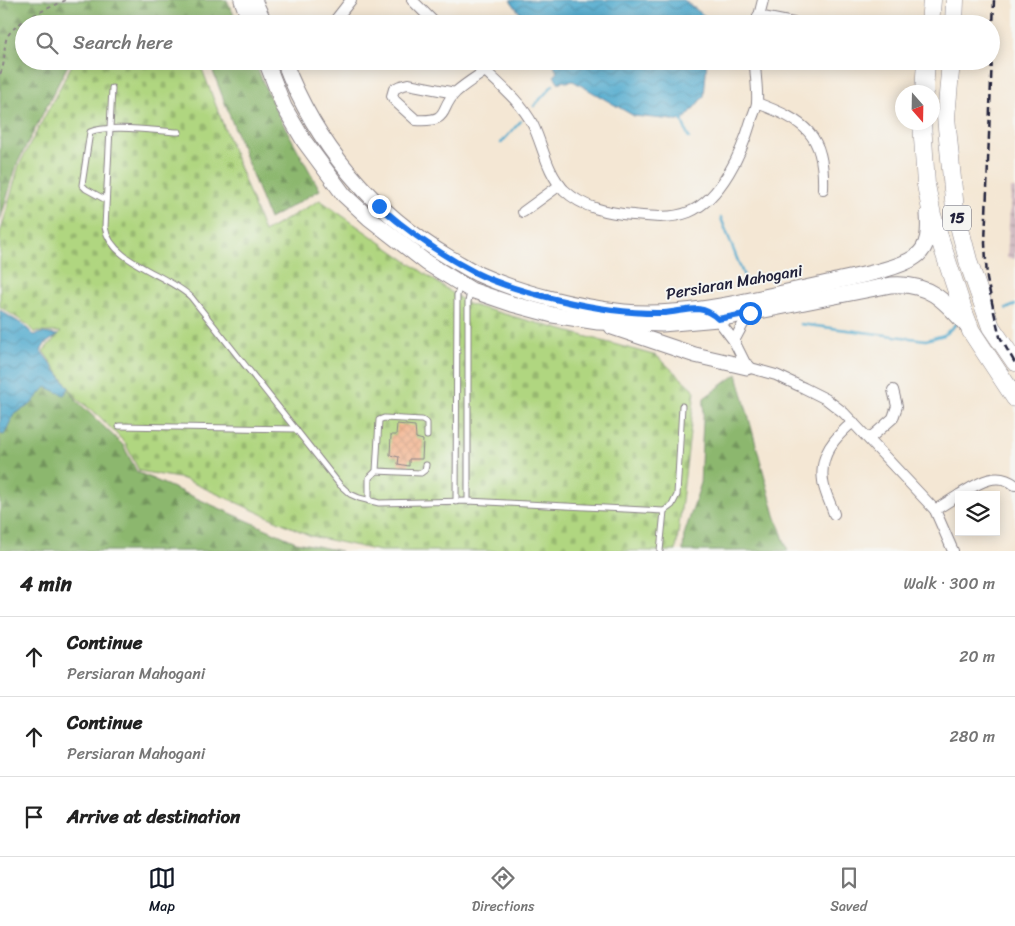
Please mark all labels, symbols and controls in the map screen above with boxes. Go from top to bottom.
search box [15,15,1000,70]
text: Search here [73,26,173,59]
icon: search [33,29,61,57]
north arrow [895,85,940,130]
route end [368,195,391,218]
road number: 15 [943,206,971,230]
street label: Persiaran Mahogani [663,256,805,308]
route start [739,302,762,325]
map controls [955,491,1000,536]
button: layers [955,491,1000,536]
text: 4 min [20,565,72,603]
text: Walk · 300 m [904,569,995,598]
text: Continue [67,626,143,659]
text: 20 m [959,642,995,671]
icon: ahead [20,643,48,671]
text: Persiaran Mahogani [67,659,205,688]
text: Continue [67,706,143,739]
text: 280 m [950,722,995,751]
icon: ahead [20,723,48,751]
text: Persiaran Mahogani [67,739,205,768]
text: Arrive at destination [67,800,240,833]
icon: arrive [20,803,48,831]
tab: Map [148,864,176,919]
tab: Directions [472,864,534,919]
tab: Saved [830,864,867,919]

